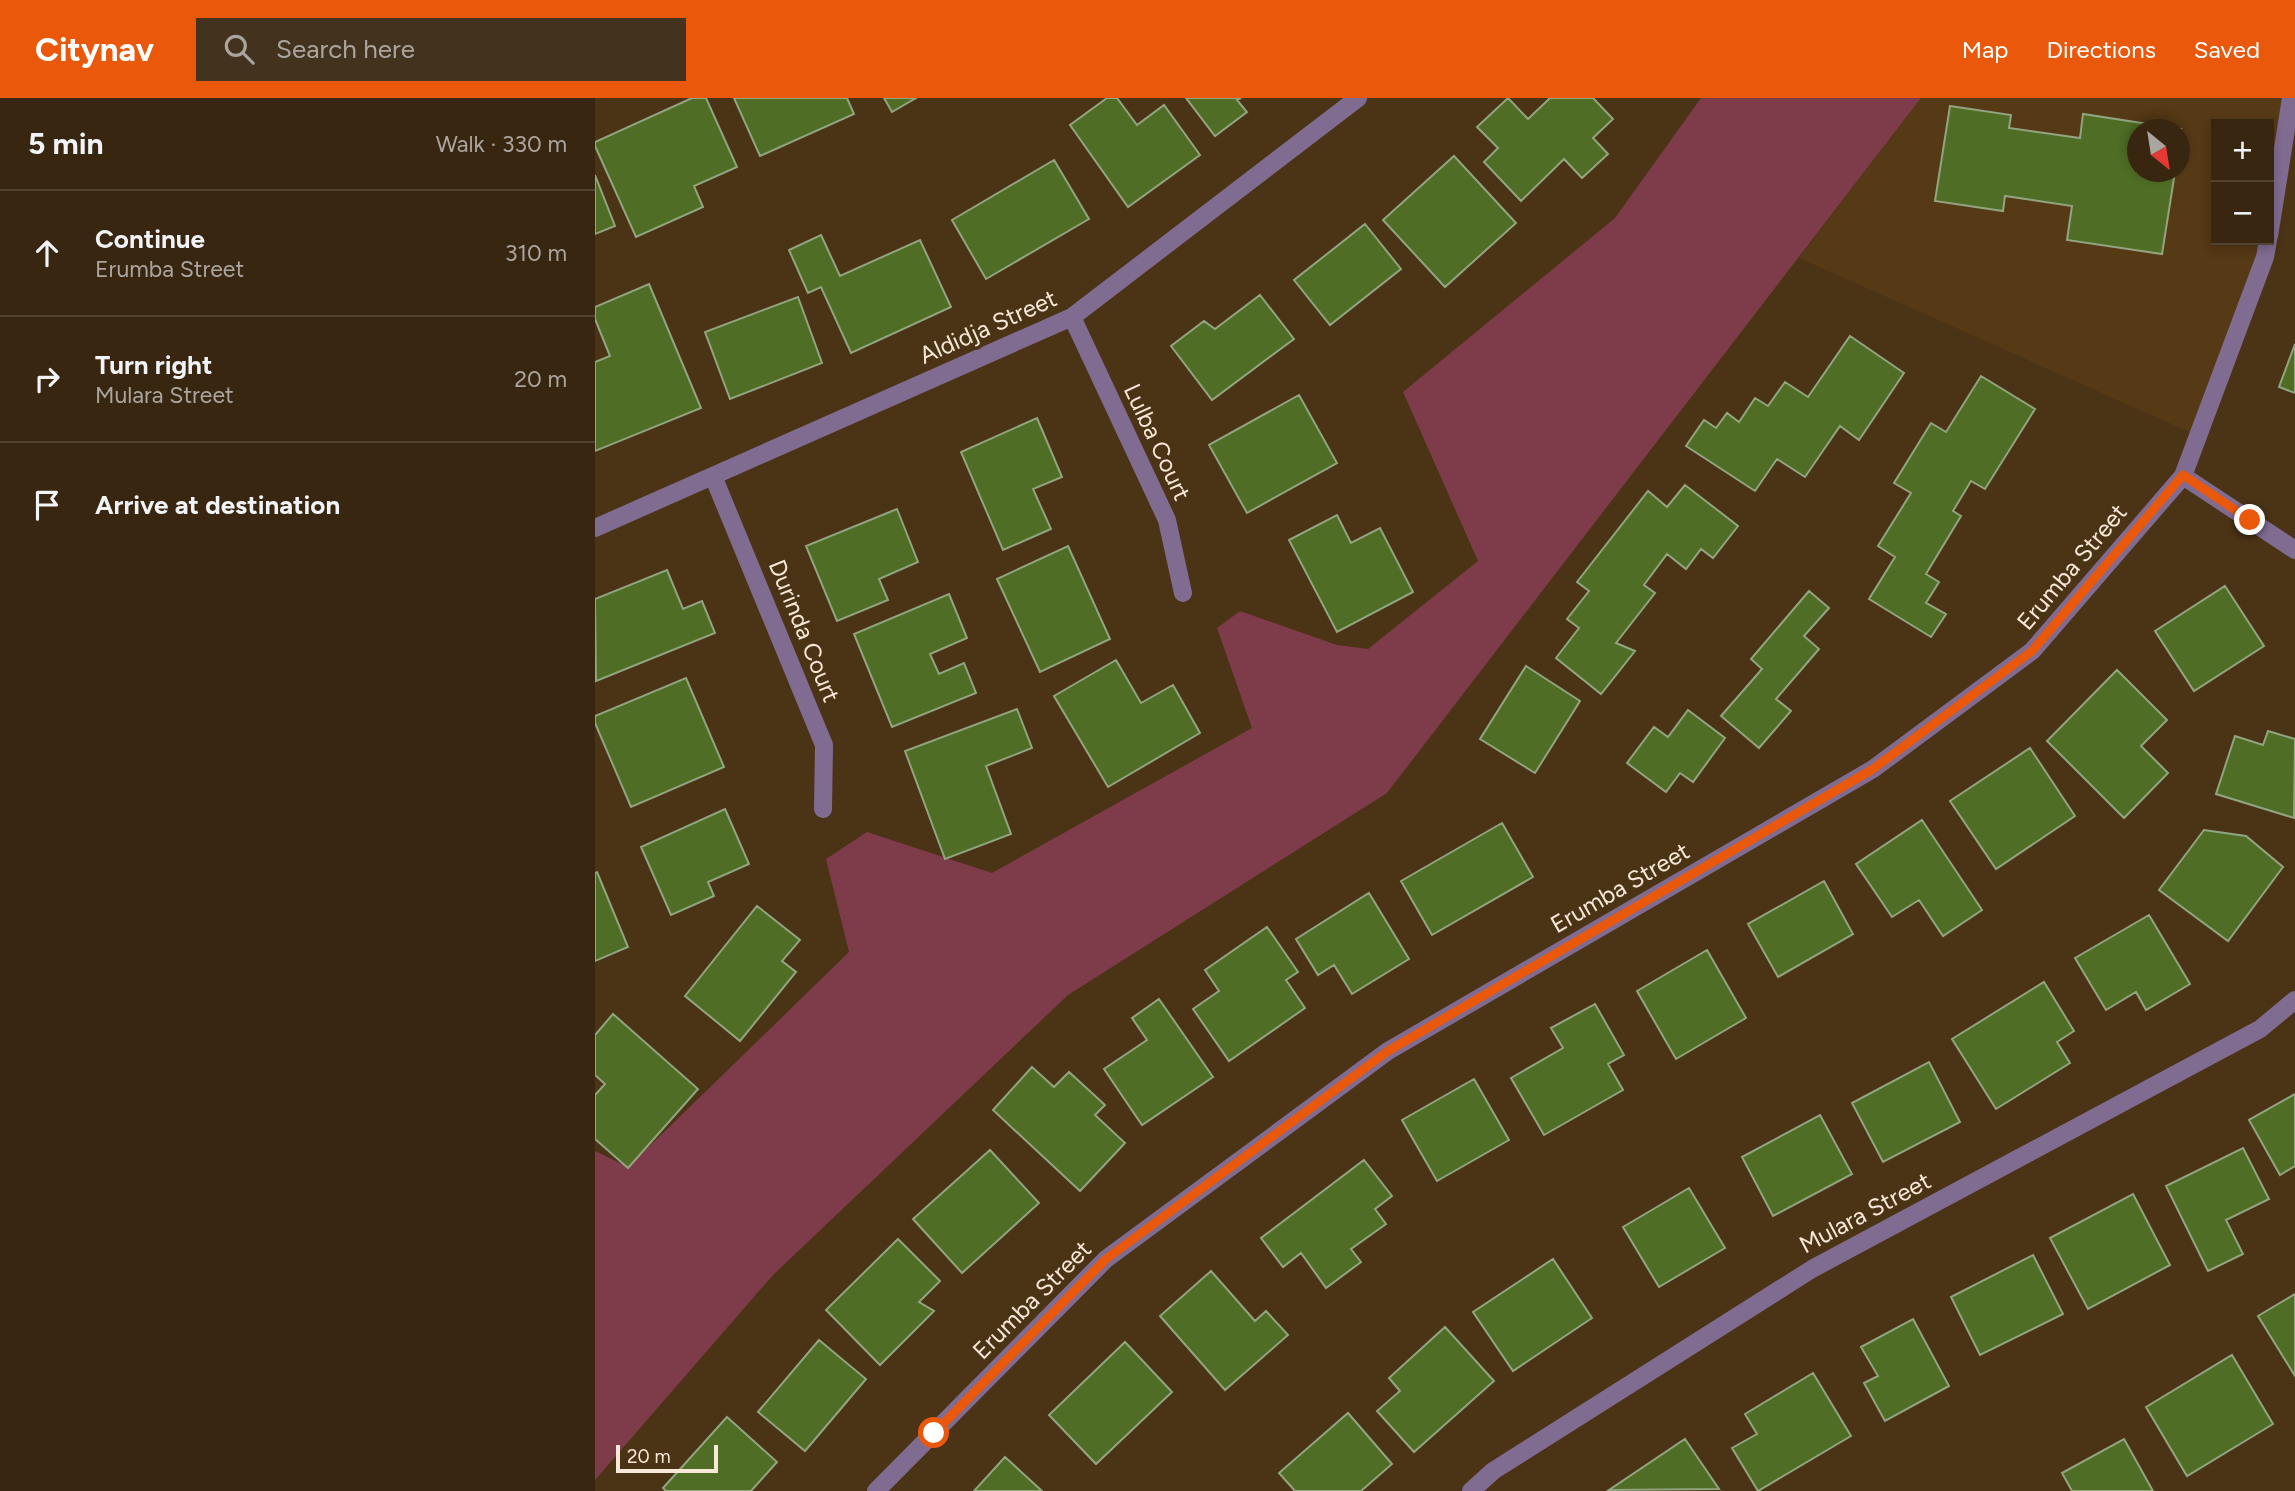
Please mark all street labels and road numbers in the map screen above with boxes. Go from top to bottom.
street label: Aldidja Street [915,283,1061,370]
street label: Lulba Court [1118,379,1197,505]
street label: Erumba Street [2011,498,2133,636]
street label: Durinda Court [763,555,846,706]
street label: Erumba Street [1545,836,1694,939]
street label: Mulara Street [1794,1166,1935,1259]
street label: Erumba Street [966,1234,1097,1365]

